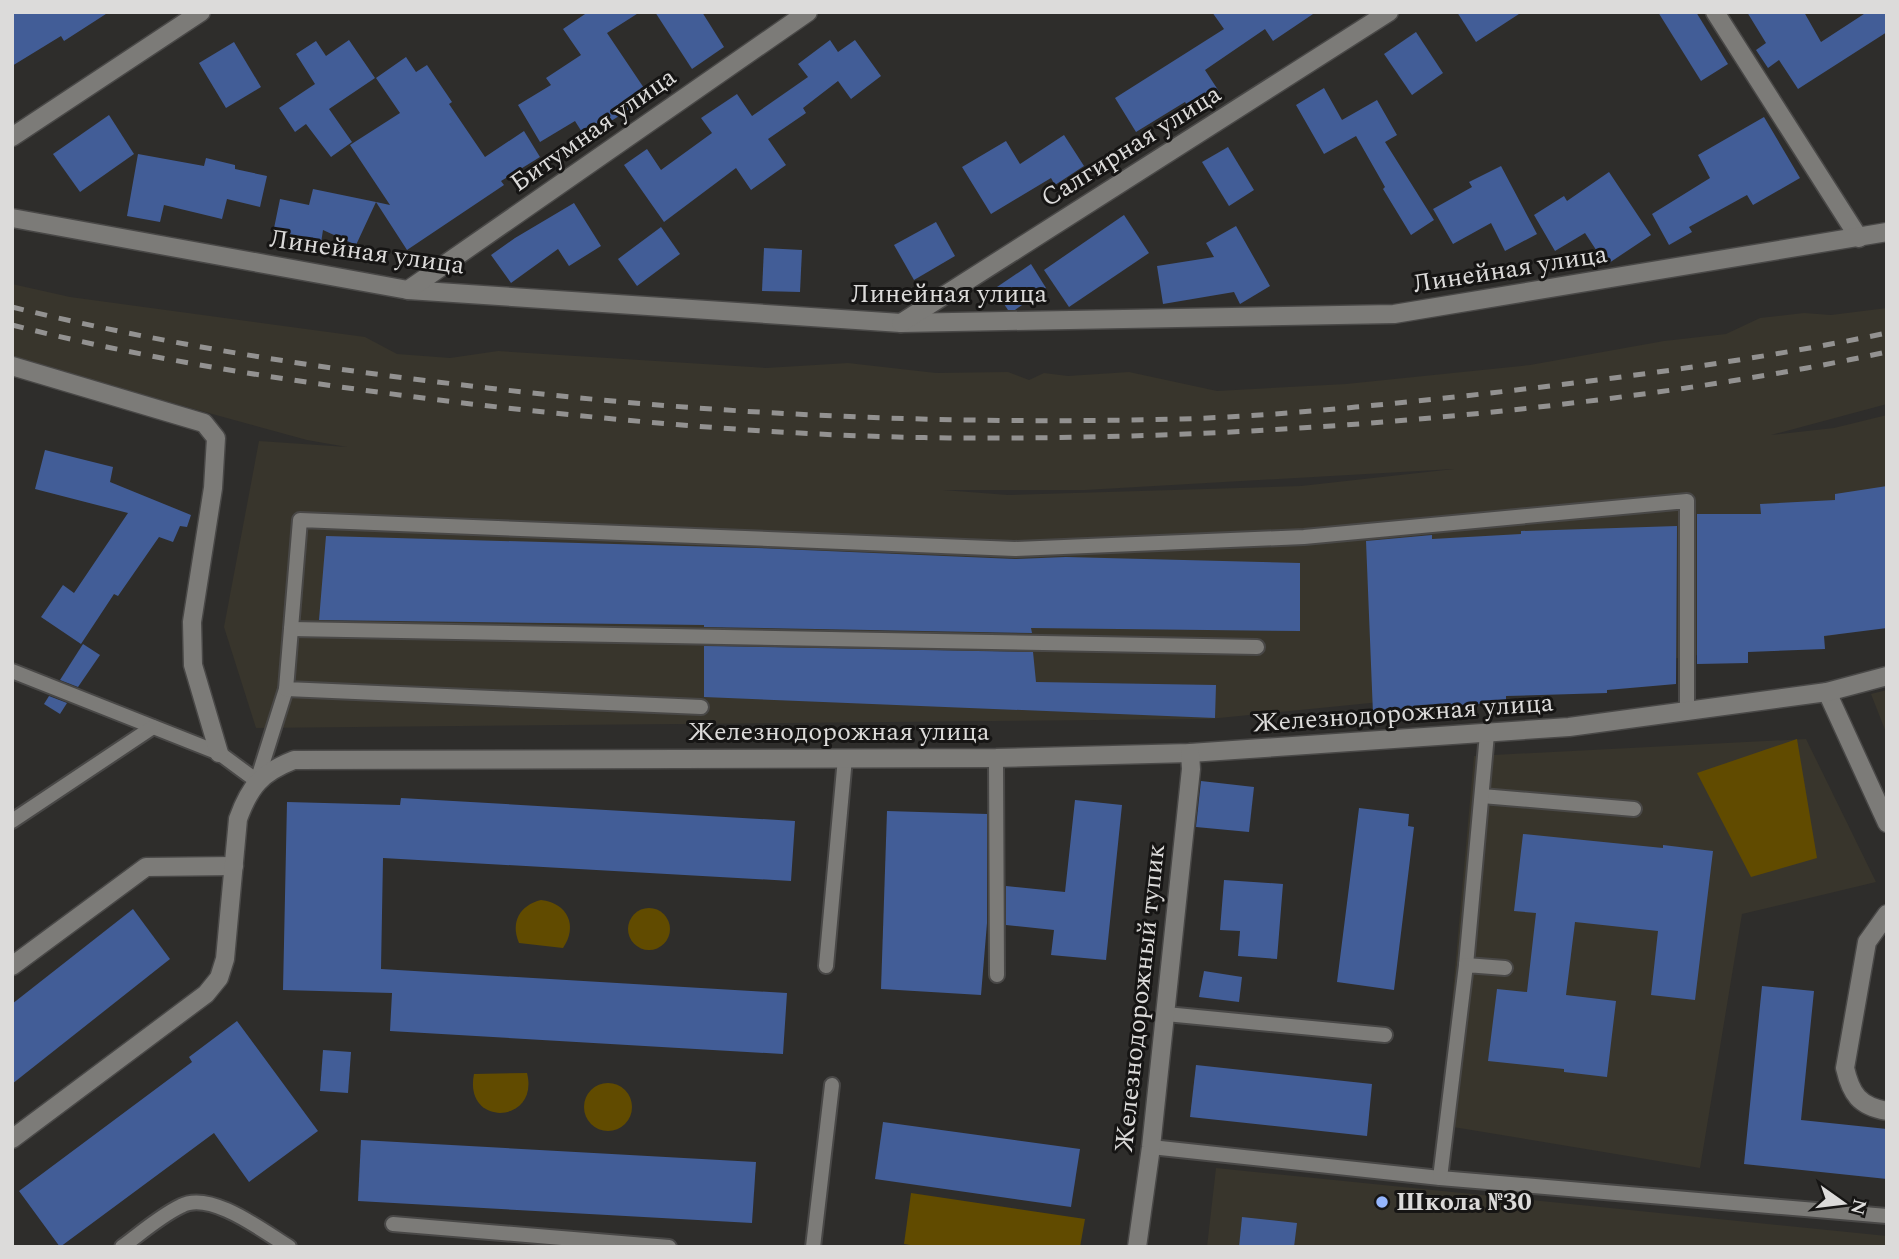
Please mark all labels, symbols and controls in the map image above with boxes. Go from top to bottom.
street label: Битумная улица [502,57,685,202]
street label: Салгирная улица [1033,74,1229,218]
street label: Линейная улица [267,219,467,286]
street label: Линейная улица [1410,234,1610,304]
street label: Линейная улица [851,274,1048,314]
street label: Железнодорожная улица [1251,683,1555,743]
street label: Железнодорожная улица [688,712,990,752]
street label: Железнодорожный тупик [1104,842,1176,1154]
north arrow [1808,1168,1878,1238]
place label: Школа №30 [1396,1182,1532,1222]
marker: Школа №30 [1374,1194,1390,1210]
text: N [1842,1196,1874,1218]

